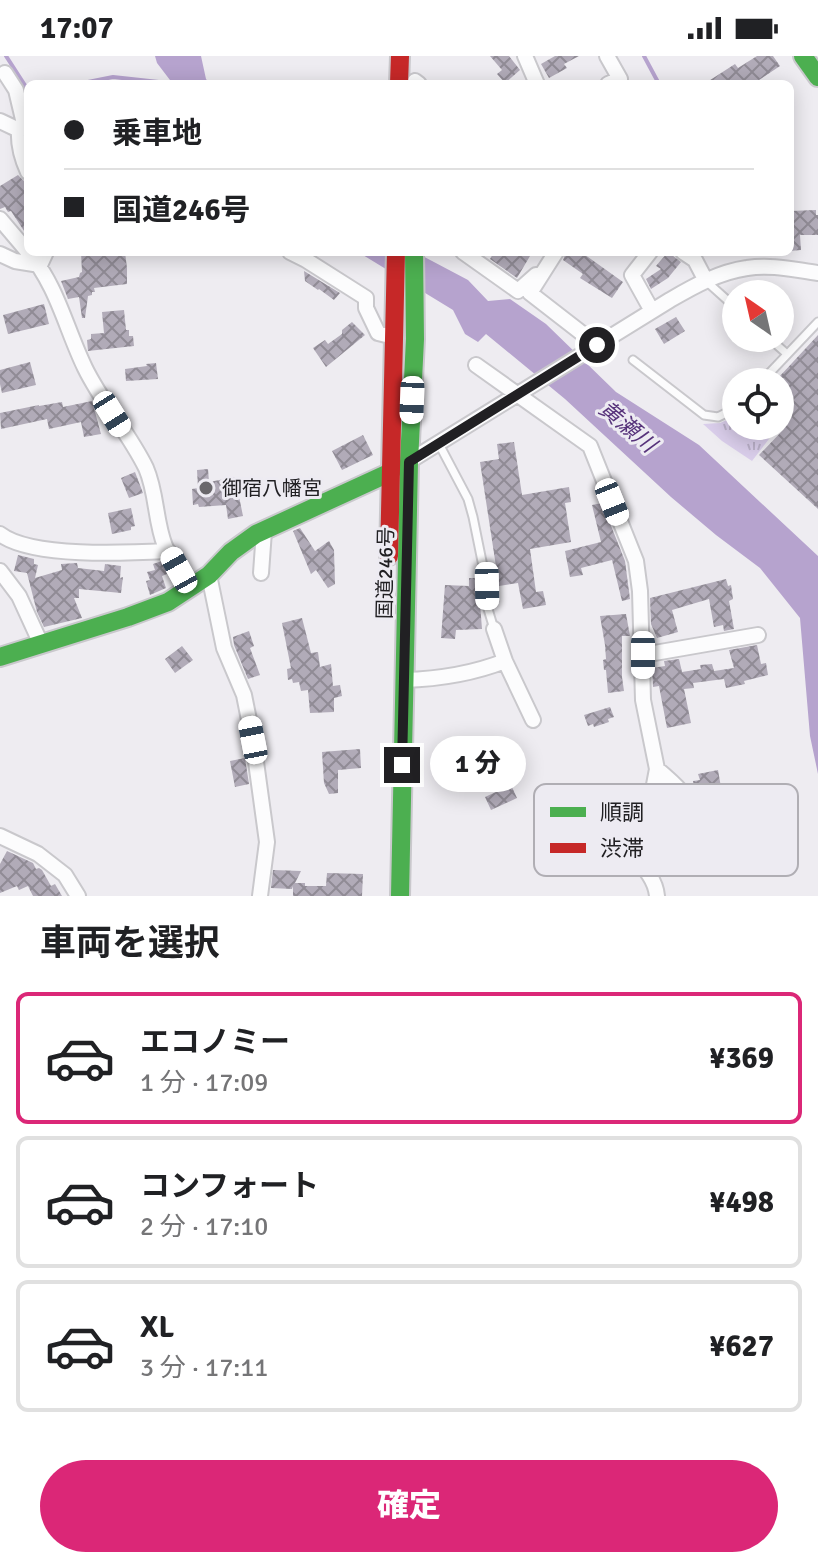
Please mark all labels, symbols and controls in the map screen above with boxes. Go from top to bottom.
text: 17:07 [40,10,114,47]
text: 乗車地 [112,115,202,152]
text: 国道246号 [112,192,251,229]
north arrow [722,280,794,352]
map controls [722,280,794,440]
route start [579,327,615,363]
button: locate [722,368,794,440]
car [399,376,425,424]
car [89,387,135,441]
water label: 黄瀬川 [594,395,663,459]
car [592,475,632,529]
place label: 御宿八幡宮 [222,476,322,501]
marker: 御宿八幡宮 [197,479,215,497]
street label: 国道246号 [372,527,399,619]
car [157,543,201,597]
car [475,562,499,610]
car [631,631,655,679]
car [237,714,269,766]
callout: 1 分 [430,737,526,793]
route end [384,747,420,783]
text: 1 分 [455,748,501,780]
legend [534,784,798,876]
text: 順調 [600,799,644,826]
text: 渋滞 [600,835,644,862]
text: 車両を選択 [40,921,220,966]
icon: car [44,1022,116,1094]
text: エコノミー [140,1024,290,1061]
text: ¥369 [709,1040,774,1077]
text: 1 分 · 17:09 [140,1067,268,1099]
icon: car [44,1166,116,1238]
text: コンフォート [140,1168,319,1205]
text: ¥498 [709,1184,774,1221]
text: 2 分 · 17:10 [140,1211,268,1243]
text: XL [140,1309,174,1346]
icon: car [44,1310,116,1382]
text: ¥627 [709,1328,774,1365]
text: 3 分 · 17:11 [140,1352,268,1384]
button: 確定 [40,1460,778,1552]

